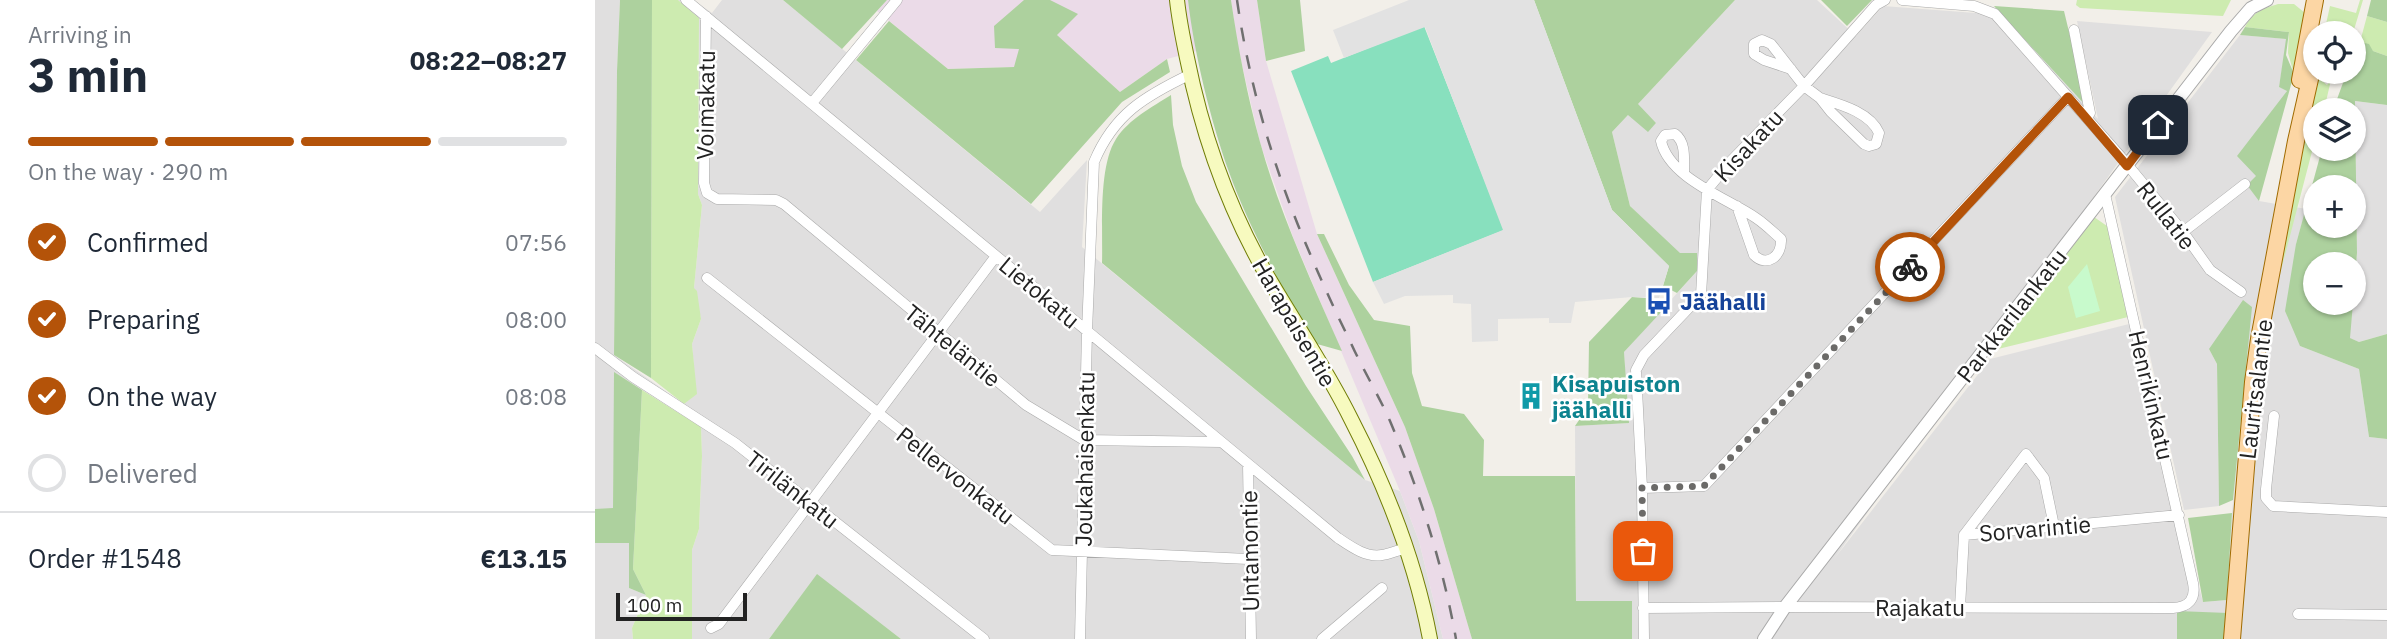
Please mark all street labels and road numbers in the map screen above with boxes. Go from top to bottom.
street label: Voimakatu [689,50,721,160]
street label: Kisakatu [1707,102,1789,188]
street label: Rullatie [2131,175,2203,255]
street label: Parkkarilankatu [1949,242,2073,388]
street label: Lietokatu [994,250,1086,334]
street label: Harapaisentie [1246,252,1344,392]
street label: Tähteläntie [899,297,1007,393]
street label: Lauritsalantie [2232,317,2278,461]
street label: Henrikinkatu [2122,327,2182,463]
street label: Joukahaisenkatu [1067,371,1101,547]
street label: Pellervonkatu [891,419,1021,531]
street label: Tirilänkatu [740,443,846,535]
street label: Untamontie [1233,490,1265,612]
street label: Sorvarintie [1978,508,2092,548]
street label: Rajakatu [1875,592,1965,622]

